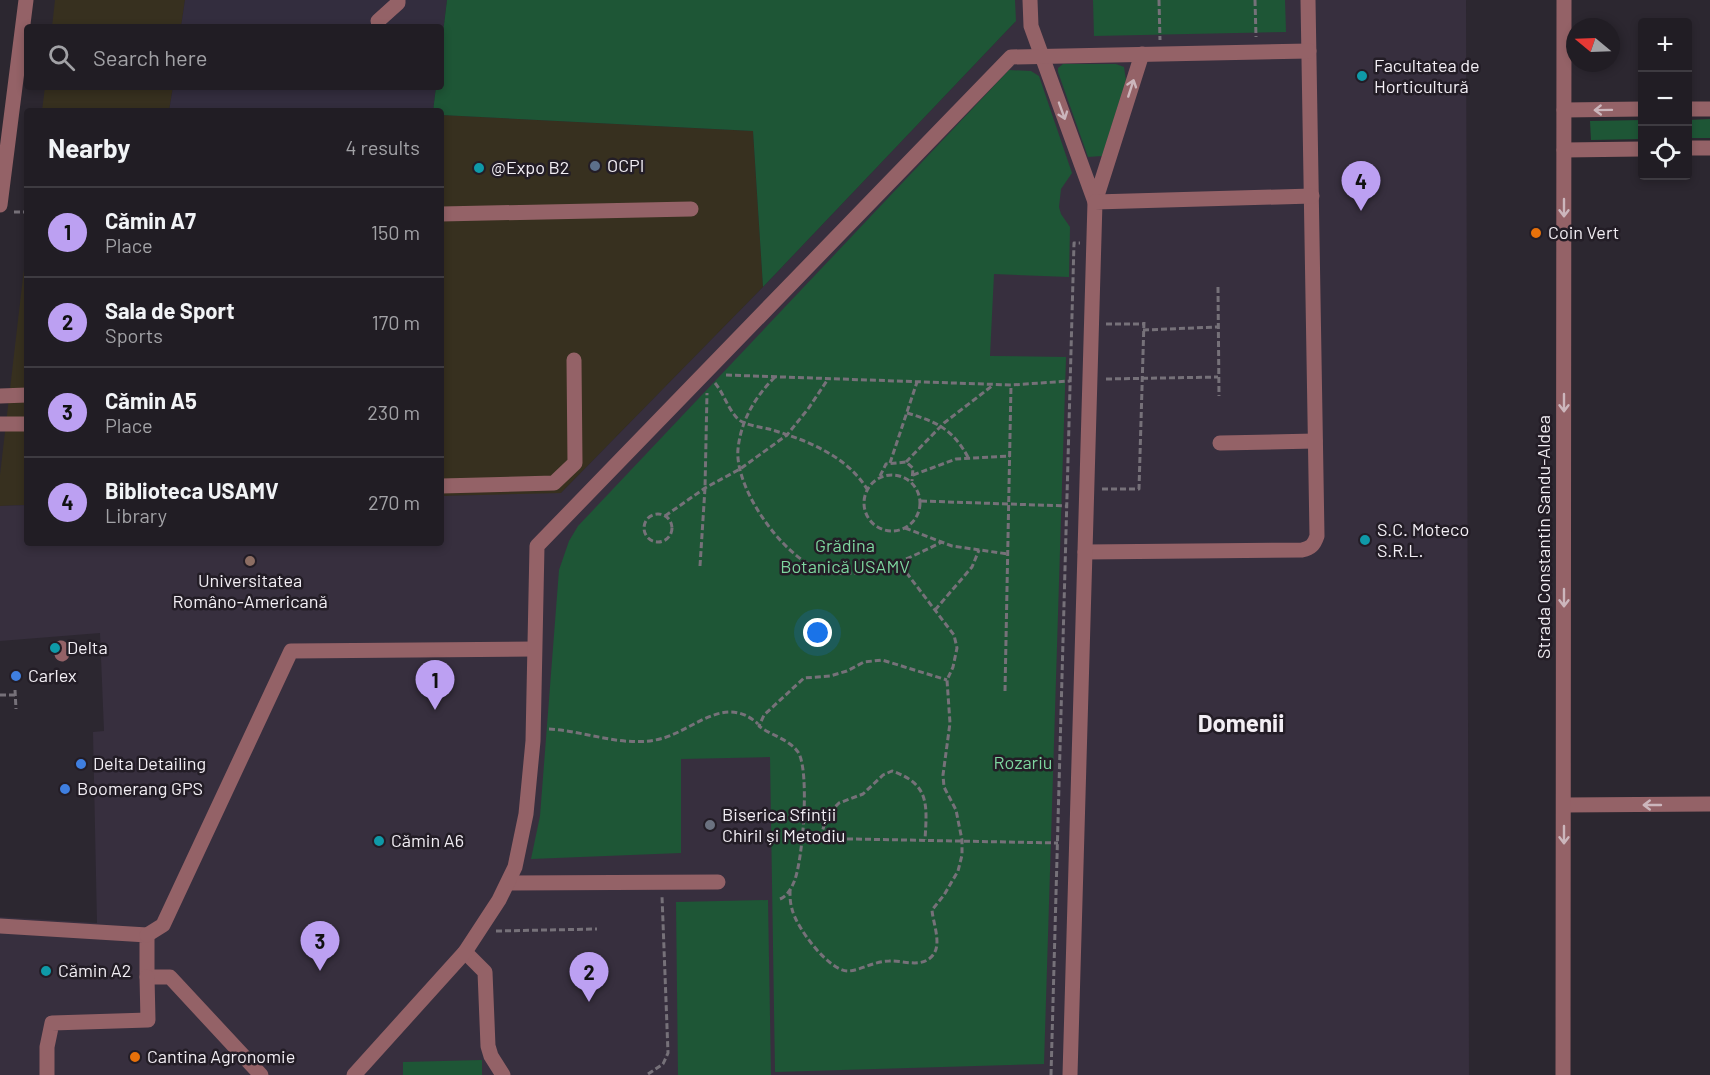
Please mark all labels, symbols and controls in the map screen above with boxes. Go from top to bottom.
north arrow [1566,18,1620,72]
map controls [1638,18,1692,180]
button: + [1638,18,1692,72]
search box [24,24,444,90]
icon: search [45,41,78,74]
text: Search here [93,44,207,70]
place label: Facultatea de Horticultură [1374,54,1480,97]
marker: Facultatea de Horticultură [1355,69,1369,83]
button: − [1638,72,1692,126]
one-way arrow [1126,79,1137,98]
one-way arrow [1058,101,1069,120]
one-way arrow [1594,104,1614,116]
button: locate [1638,126,1692,180]
text: Nearby [48,132,130,163]
text: 4 results [345,135,420,159]
place label: OCPI [607,154,644,176]
place label: @Expo B2 [491,156,570,178]
marker: OCPI [588,159,602,173]
marker: @Expo B2 [472,161,486,175]
pin: 4 [1342,162,1380,211]
one-way arrow [1558,198,1570,218]
text: Cămin A7 [105,207,196,233]
text: 1 [64,220,71,244]
text: 150 m [371,220,420,244]
place label: Coin Vert [1548,221,1619,243]
marker: Coin Vert [1529,226,1543,240]
text: Place [105,233,153,257]
text: Sala de Sport [105,297,235,323]
text: 2 [62,310,73,334]
text: 170 m [372,310,420,334]
text: Sports [105,323,163,347]
text: Cămin A5 [105,387,197,413]
one-way arrow [1558,393,1570,413]
text: 3 [62,400,73,424]
text: 230 m [367,400,420,424]
text: Place [105,413,153,437]
street label: Strada Constantin Sandu-Aldea [1532,415,1554,659]
text: Biblioteca USAMV [105,477,279,503]
text: 4 [61,490,74,514]
text: 270 m [368,490,420,514]
text: Library [105,503,167,527]
place label: S.C. Moteco S.R.L. [1377,518,1469,561]
marker: S.C. Moteco S.R.L. [1358,533,1372,547]
park label: Grădina Botanică USAMV [780,534,910,577]
marker: Universitatea Româno-Americană [243,554,257,568]
place label: Universitatea Româno-Americană [172,569,328,612]
one-way arrow [1558,588,1570,608]
your location [803,618,832,647]
place label: Delta [67,636,108,658]
marker: Delta [48,641,62,655]
pin: 1 [416,660,454,710]
place label: Carlex [28,664,77,686]
marker: Carlex [9,669,23,683]
district label: Domenii [1198,708,1284,737]
park label: Rozariu [994,751,1052,773]
place label: Delta Detailing [93,752,206,774]
marker: Delta Detailing [74,757,88,771]
place label: Boomerang GPS [77,777,203,799]
marker: Boomerang GPS [58,782,72,796]
one-way arrow [1642,799,1662,811]
place label: Biserica Sfinții Chiril și Metodiu [722,803,846,846]
marker: Biserica Sfinții Chiril și Metodiu [703,818,717,832]
one-way arrow [1558,825,1570,845]
place label: Cămin A6 [391,829,464,851]
marker: Cămin A6 [372,834,386,848]
pin: 3 [300,922,340,971]
pin: 2 [570,952,608,1002]
place label: Cămin A2 [58,959,131,981]
marker: Cămin A2 [39,964,53,978]
place label: Cantina Agronomie [147,1045,295,1067]
marker: Cantina Agronomie [128,1050,142,1064]

